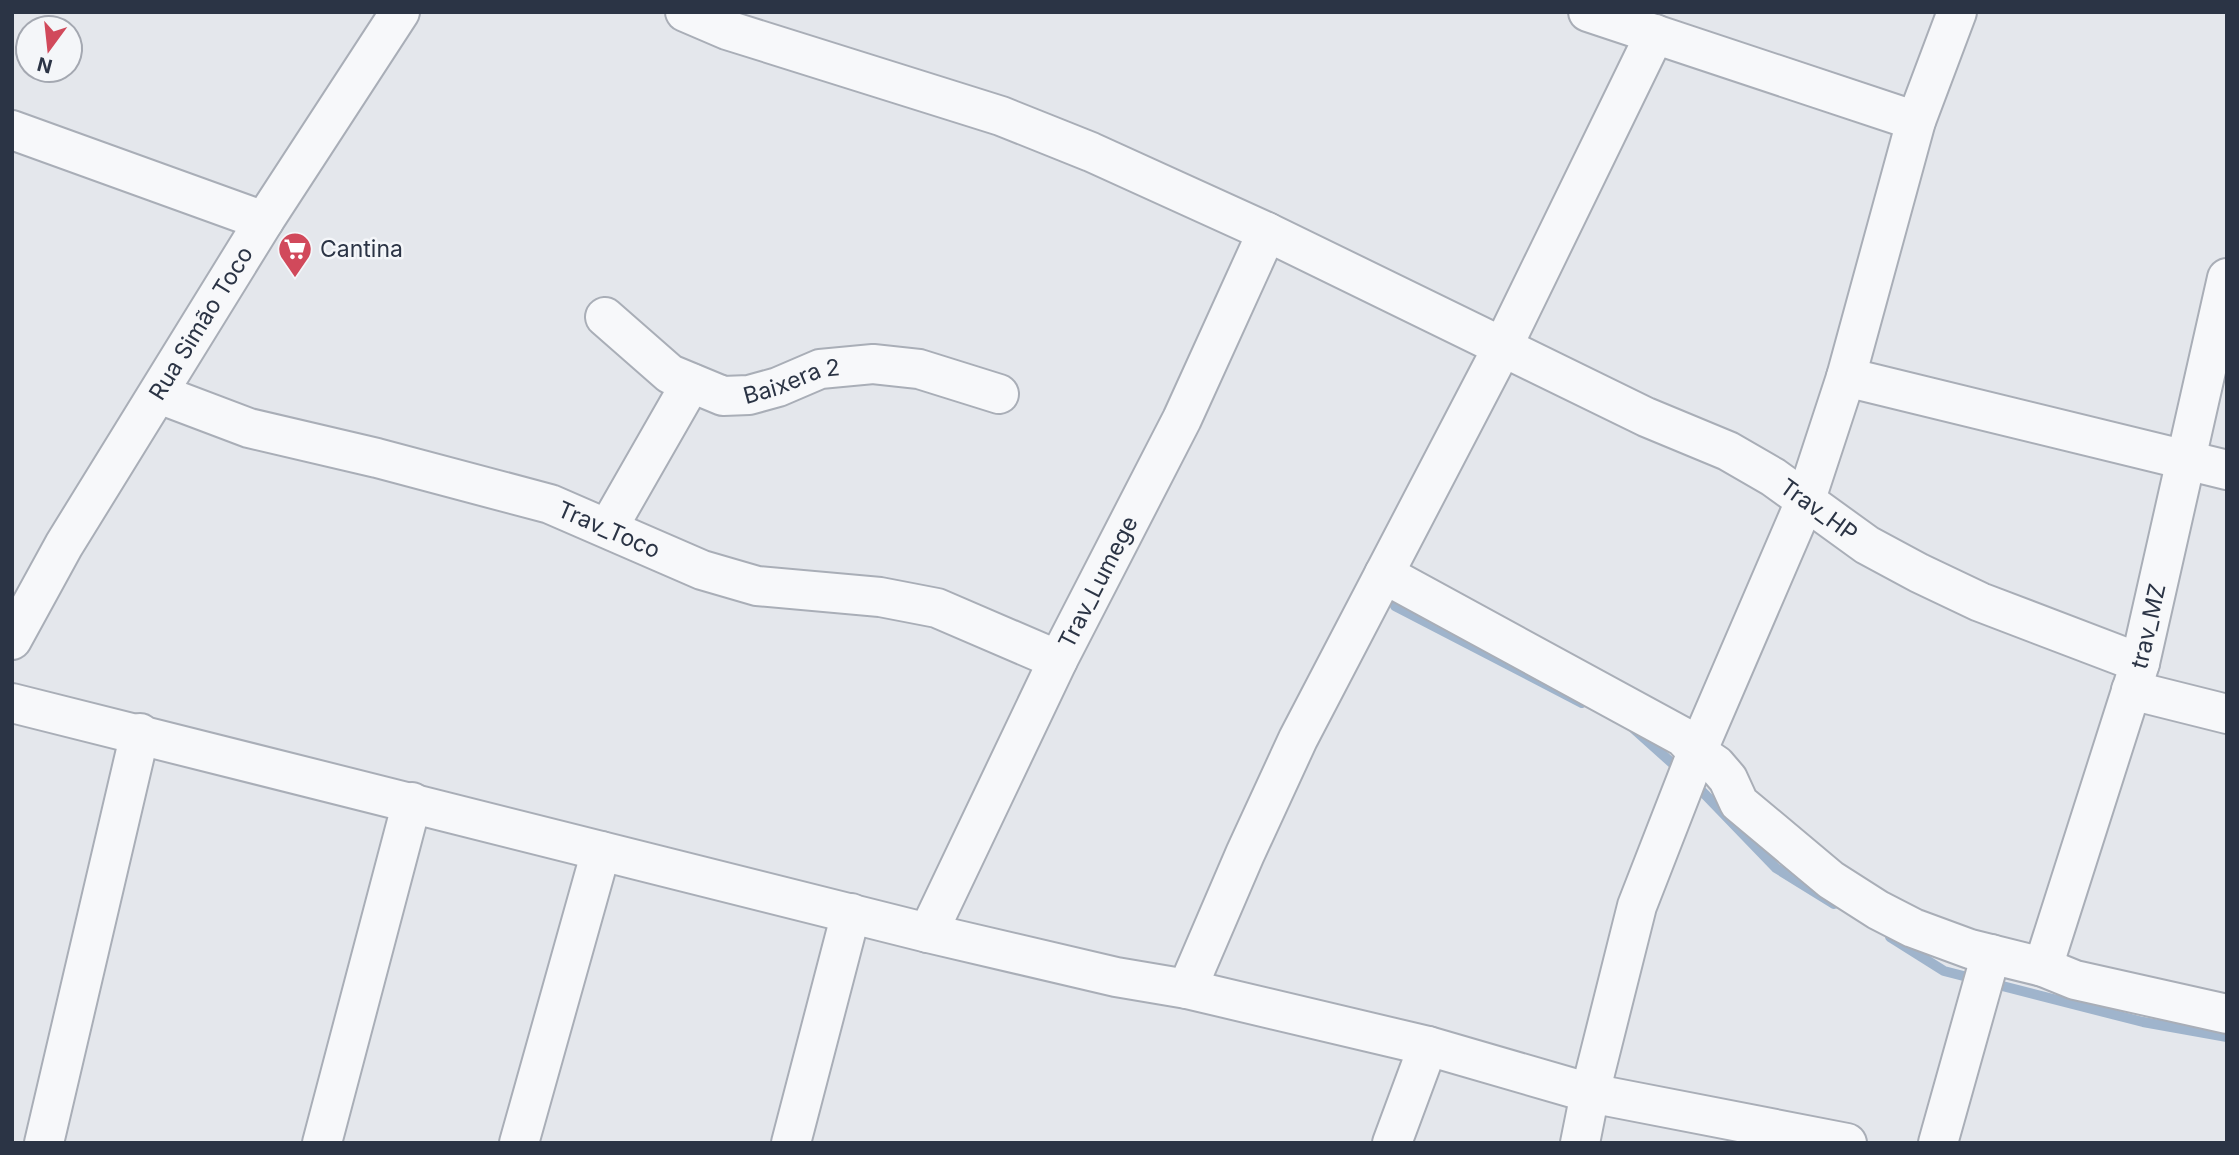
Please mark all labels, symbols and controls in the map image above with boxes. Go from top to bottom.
north arrow [14,14,84,84]
text: N [35,52,55,78]
supermarket icon: Cantina [276,230,314,279]
place label: Cantina [320,235,403,263]
street label: Rua Simão Toco [143,241,259,405]
street label: Baixera 2 [740,353,841,410]
street label: Trav_HP [1774,473,1863,547]
street label: Trav_Toco [553,495,665,564]
street label: Trav_Lumege [1052,511,1144,653]
street label: trav_MZ [2125,581,2172,672]

